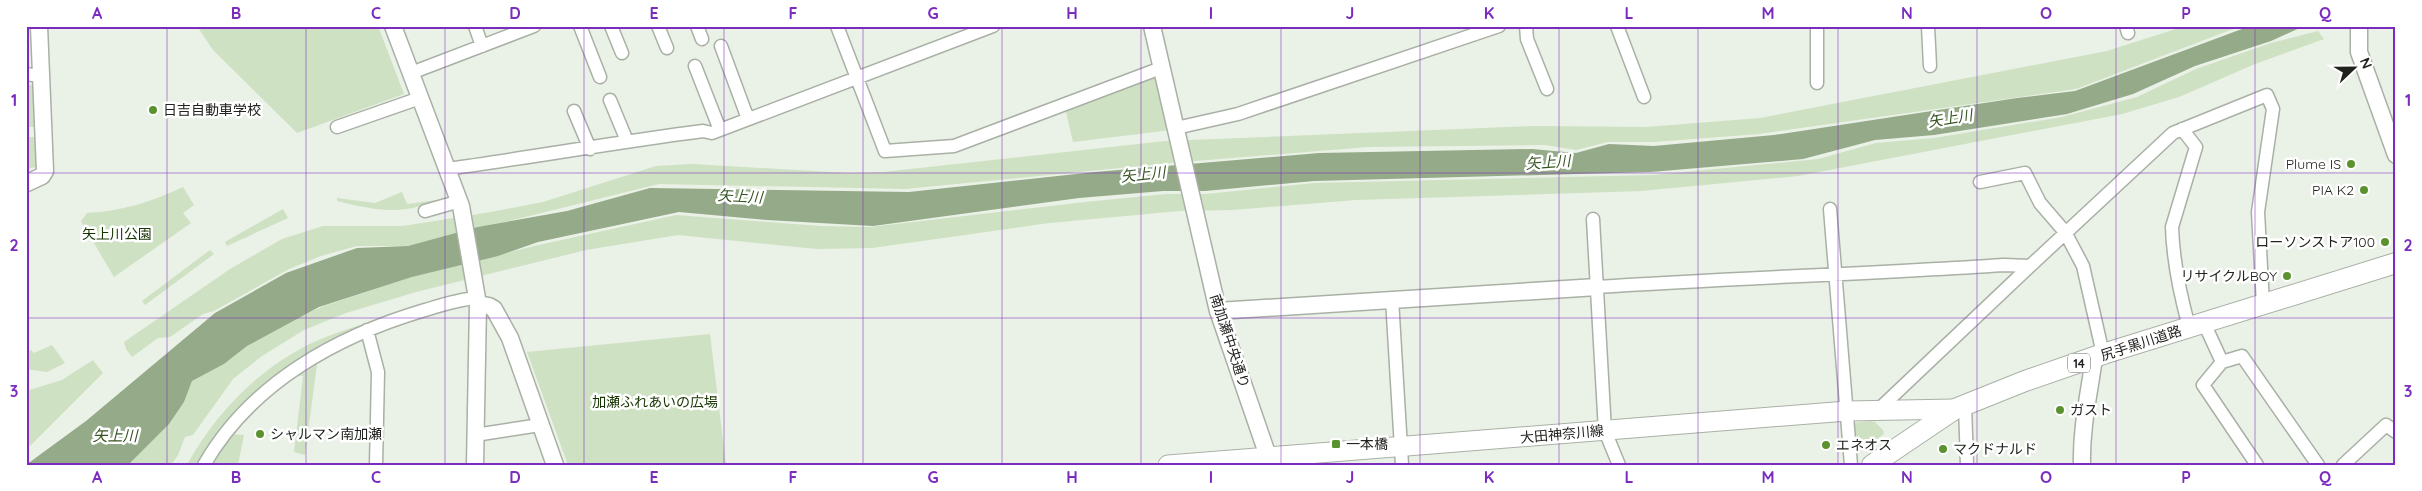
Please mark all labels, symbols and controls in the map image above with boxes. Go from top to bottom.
text: A [92,3,103,23]
text: B [231,3,241,23]
text: C [371,3,381,23]
text: D [509,3,521,23]
text: E [649,3,659,23]
text: F [789,3,798,23]
text: G [927,3,939,23]
text: H [1066,3,1078,23]
text: I [1209,3,1213,23]
text: J [1346,3,1354,23]
text: K [1484,3,1494,23]
text: L [1625,3,1634,23]
text: M [1761,3,1775,23]
text: N [1901,3,1913,23]
text: O [2040,3,2052,23]
text: P [2181,3,2191,23]
text: Q [2319,3,2332,23]
north arrow [2330,42,2380,92]
text: N [2356,55,2376,71]
text: 1 [11,90,17,110]
text: 1 [2405,90,2411,110]
place label: 日吉自動車学校 [163,101,261,119]
marker: 日吉自動車学校 [147,104,159,116]
water label: 矢上川 [1926,105,1976,131]
water label: 矢上川 [1525,151,1573,173]
place label: Plume IS [2286,155,2341,173]
marker: Plume IS [2345,158,2357,170]
water label: 矢上川 [1120,162,1168,186]
place label: PIA K2 [2312,181,2354,199]
marker: PIA K2 [2358,184,2370,196]
water label: 矢上川 [717,185,765,207]
park label: 矢上川公園 [82,225,152,243]
place label: ローソンストア100 [2255,233,2375,251]
text: 2 [9,235,19,255]
text: 2 [2403,235,2413,255]
marker: ローソンストア100 [2379,236,2391,248]
place label: リサイクルBOY [2180,267,2277,285]
marker: リサイクルBOY [2281,270,2293,282]
street label: 南加瀬中央通り [1206,292,1254,390]
street label: 尻手黒川道路 [2098,321,2184,365]
road number: 14 [2068,353,2090,372]
text: 3 [10,381,18,401]
text: 3 [2404,381,2412,401]
park label: 加瀬ふれあいの広場 [592,393,718,411]
place label: ガスト [2070,401,2112,419]
marker: ガスト [2054,404,2066,416]
street label: 大田神奈川線 [1519,421,1605,447]
place label: シャルマン南加瀬 [270,425,382,443]
water label: 矢上川 [92,426,139,445]
marker: シャルマン南加瀬 [254,428,266,440]
place label: 一本橋 [1346,435,1388,453]
place label: エネオス [1836,436,1892,454]
marker: 一本橋 [1330,438,1342,450]
marker: エネオス [1820,439,1832,451]
place label: マクドナルド [1953,440,2037,458]
marker: マクドナルド [1937,443,1949,455]
text: A [92,467,103,487]
text: B [231,467,241,487]
text: C [371,467,381,487]
text: D [509,467,521,487]
text: E [649,467,659,487]
text: F [789,467,798,487]
text: G [927,467,939,487]
text: H [1066,467,1078,487]
text: I [1209,467,1213,487]
text: J [1346,467,1354,487]
text: K [1484,467,1494,487]
text: L [1625,467,1634,487]
text: M [1761,467,1775,487]
text: N [1901,467,1913,487]
text: O [2040,467,2052,487]
text: P [2181,467,2191,487]
text: Q [2319,467,2332,487]

